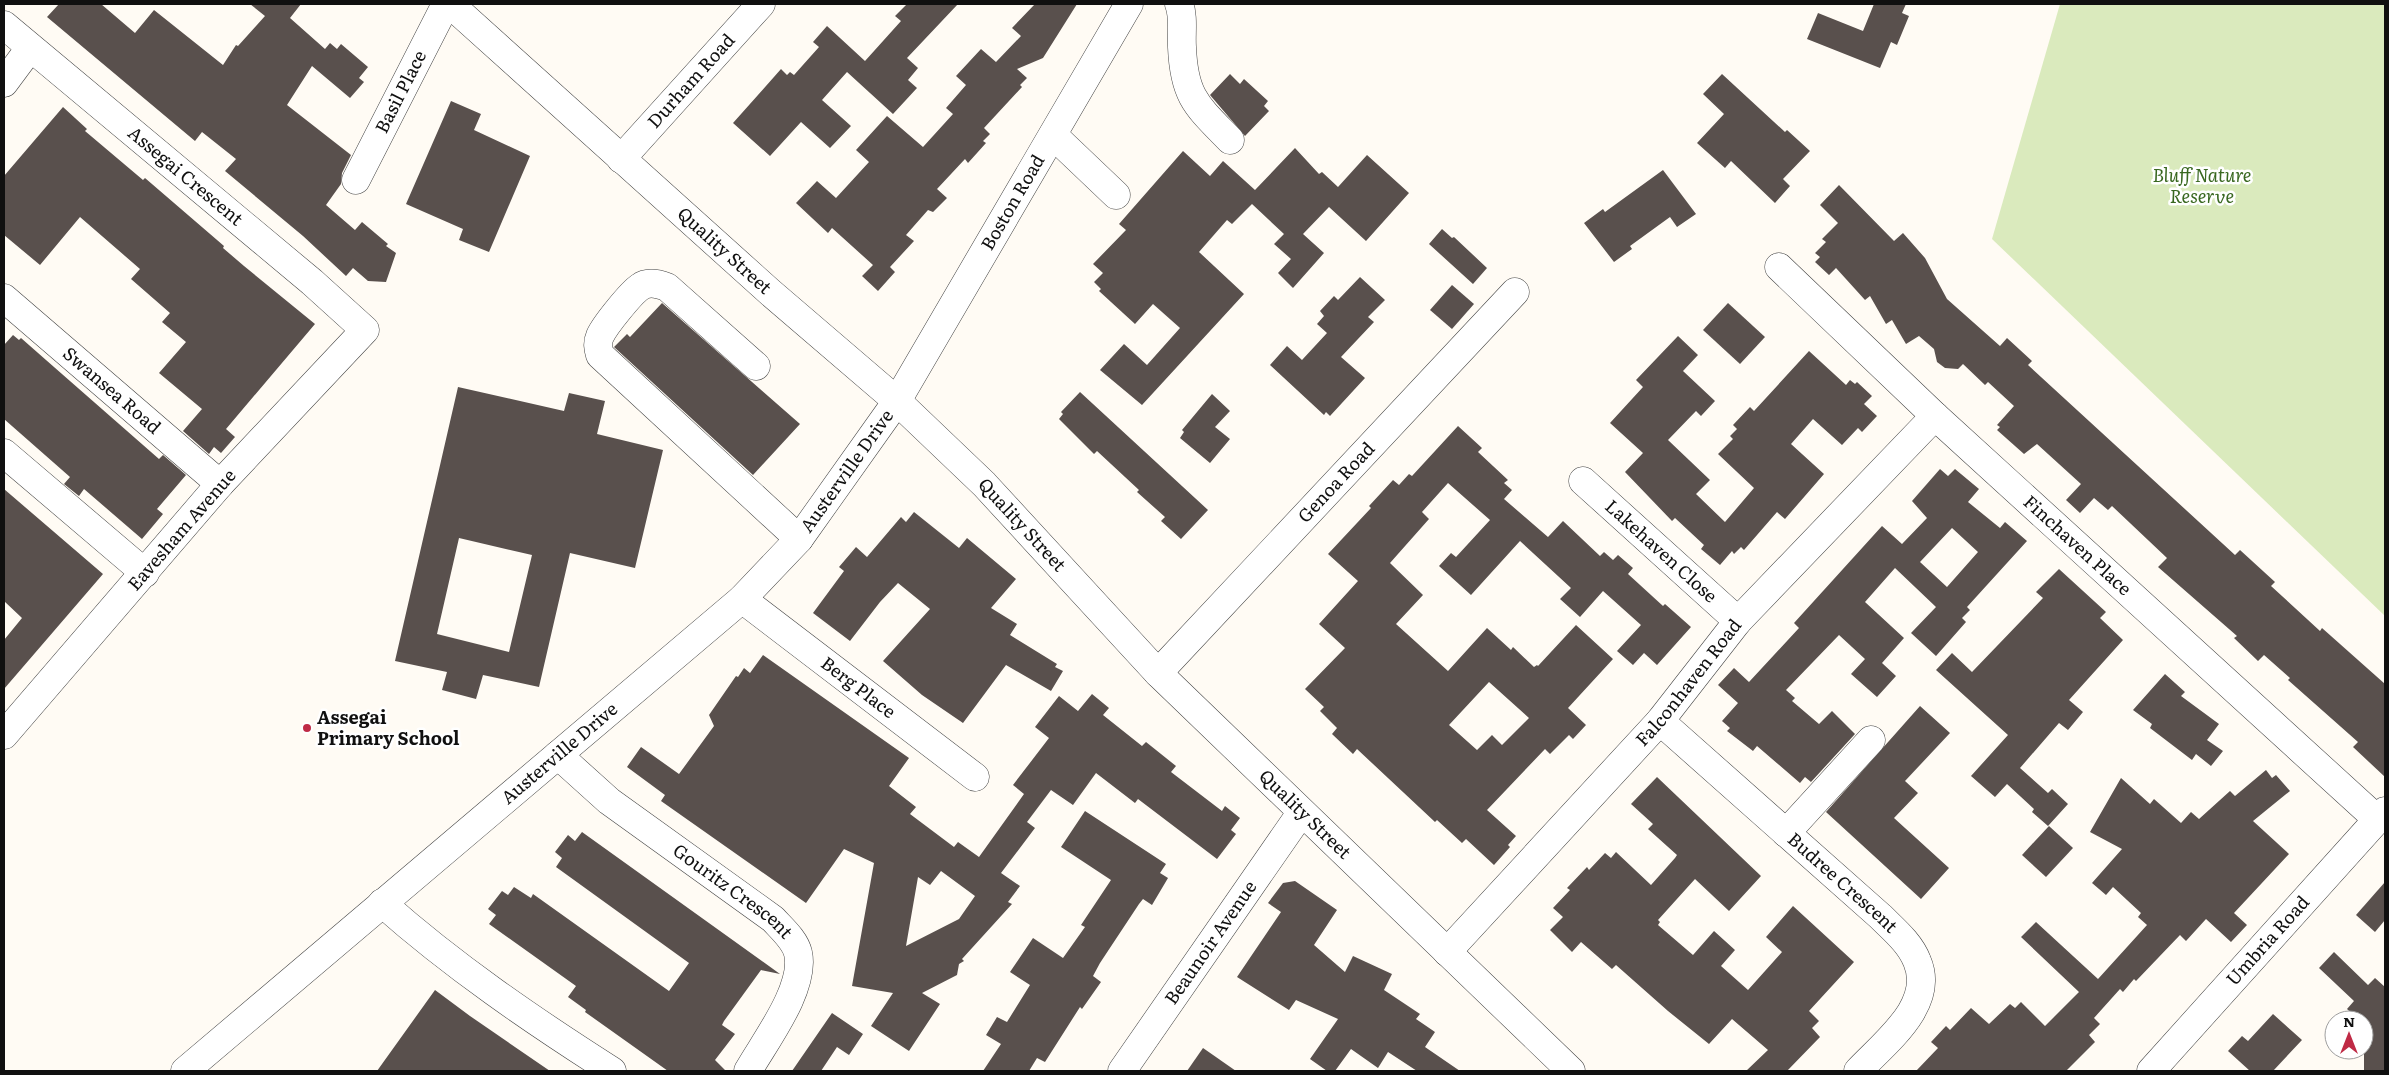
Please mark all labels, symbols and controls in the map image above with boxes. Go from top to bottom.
street label: Durham Road [640,27,740,134]
street label: Basil Place [367,45,432,137]
street label: Assegai Crescent [123,119,250,232]
street label: Boston Road [973,149,1050,255]
park label: Bluff Nature Reserve [2153,161,2251,209]
street label: Quality Street [672,200,779,300]
street label: Swansea Road [58,340,168,439]
street label: Austerville Drive [793,403,899,538]
street label: Genoa Road [1291,435,1380,528]
street label: Eavesham Avenue [120,462,241,596]
street label: Quality Street [973,471,1074,578]
street label: Finchaven Place [2018,488,2138,601]
street label: Lakehaven Close [1600,492,1724,608]
street label: Falconhaven Road [1628,612,1747,752]
street label: Berg Place [816,649,902,724]
street label: Austerville Drive [494,695,623,810]
place label: Assegai Primary School [317,703,460,751]
marker: Assegai Primary School [301,722,313,734]
street label: Quality Street [1254,762,1359,865]
street label: Budree Crescent [1782,825,1905,939]
street label: Gouritz Crescent [668,836,801,944]
street label: Beaunoir Avenue [1157,874,1262,1010]
street label: Umbria Road [2219,889,2315,991]
north arrow [2324,1010,2374,1060]
text: N [2343,1011,2355,1031]

